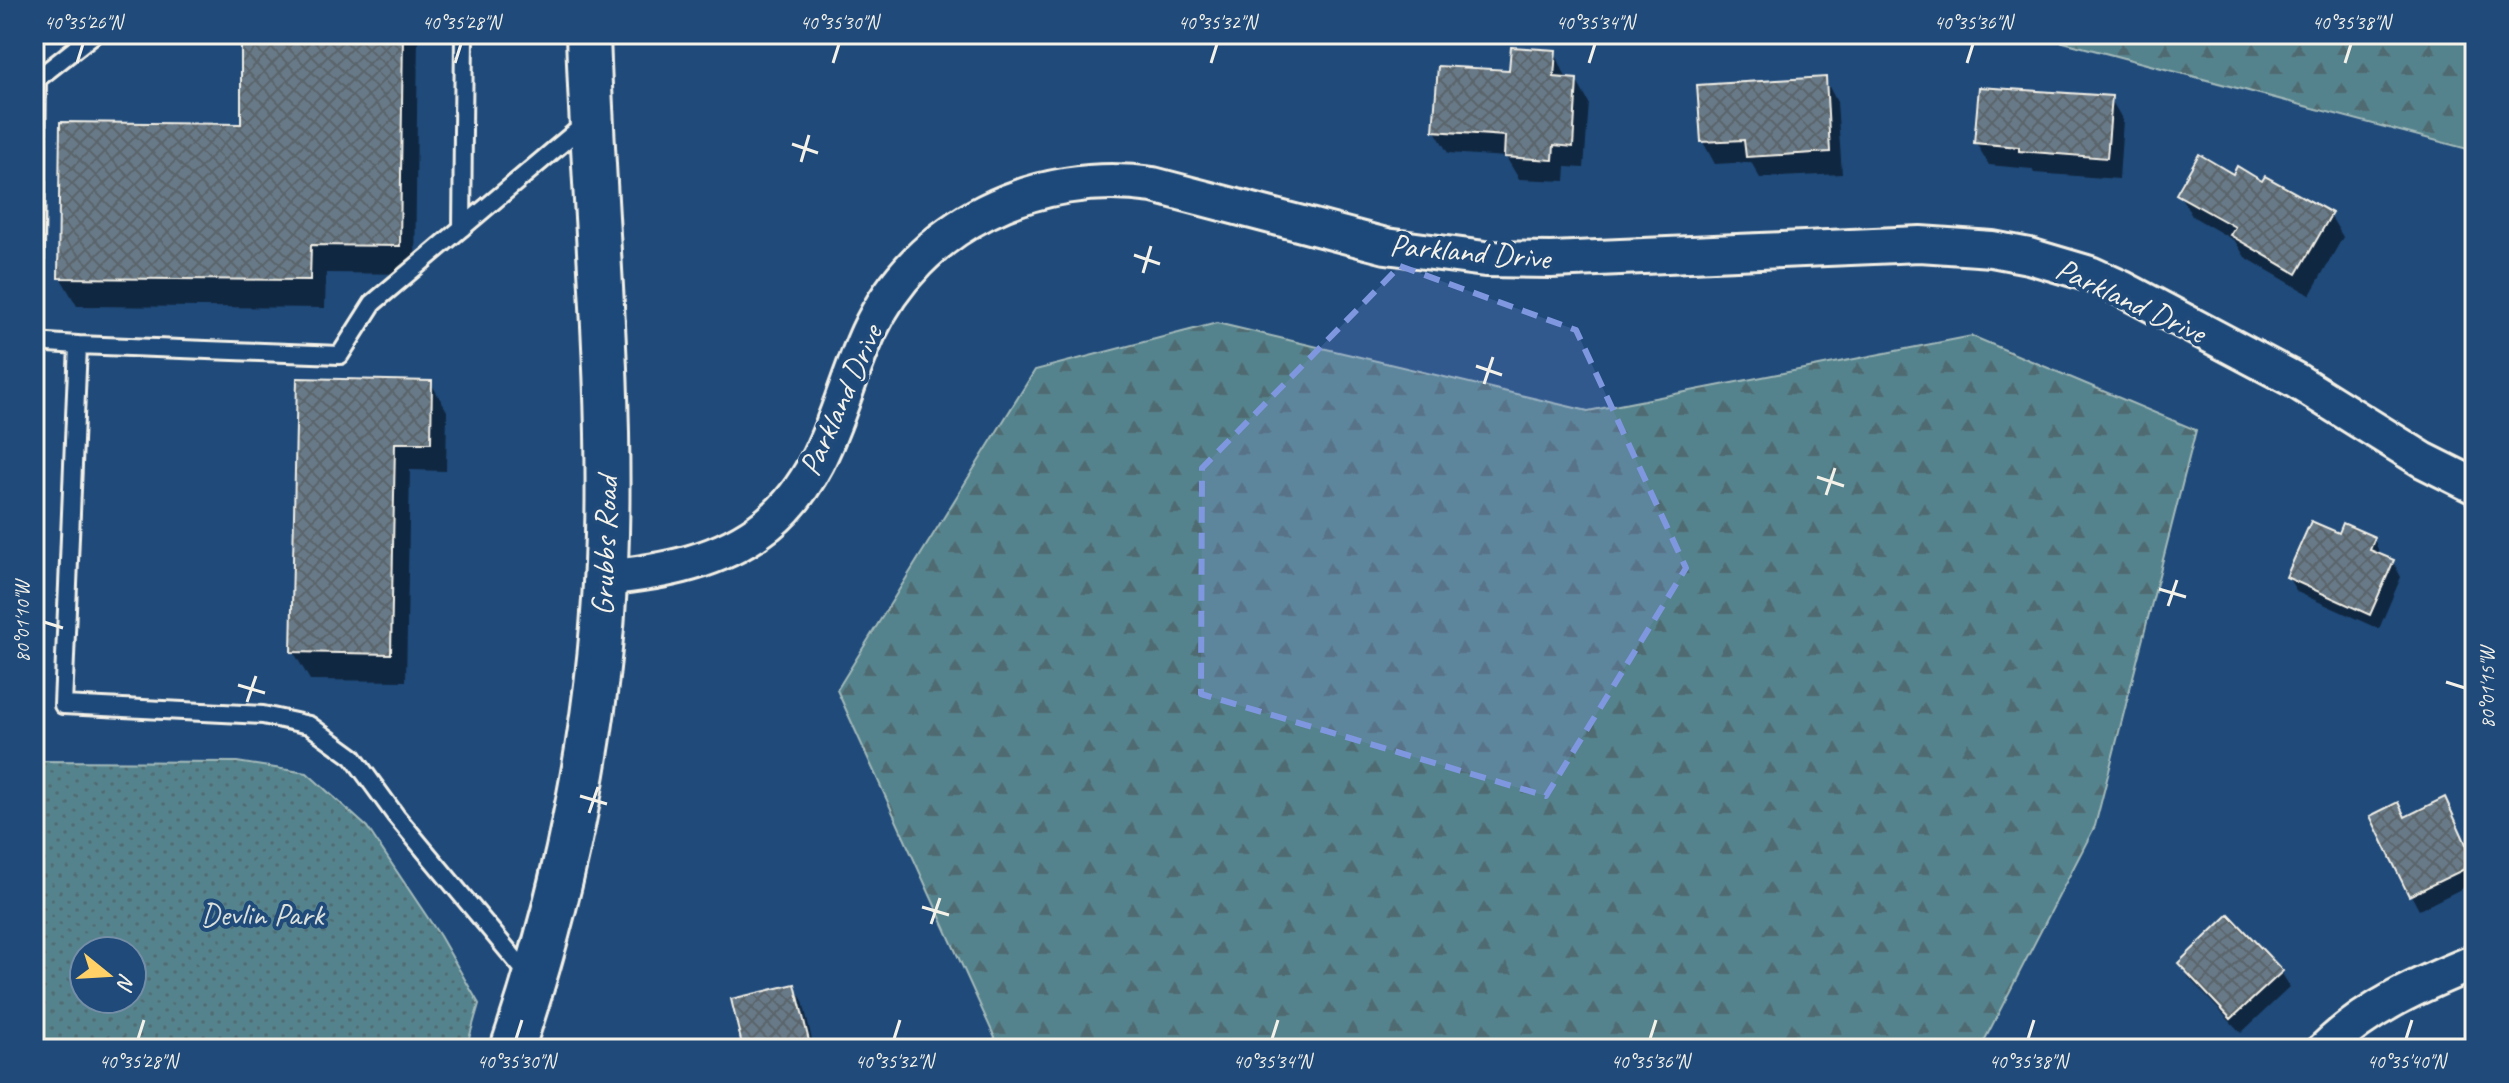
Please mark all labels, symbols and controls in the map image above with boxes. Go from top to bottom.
text: 40°35'26"N [44,10,125,35]
text: 40°35'28"N [422,10,503,35]
text: 40°35'30"N [800,10,881,35]
text: 40°35'32"N [1178,10,1259,35]
text: 40°35'34"N [1556,10,1637,35]
text: 40°35'36"N [1934,10,2015,35]
text: 40°35'38"N [2312,10,2393,35]
street label: Parkland Drive [1388,224,1554,279]
street label: Parkland Drive [2049,248,2215,354]
street label: Parkland Drive [789,316,893,482]
street label: Grubbs Road [582,470,628,616]
text: 80°01'10"W [10,578,35,663]
text: 80°01'15"W [2475,644,2500,729]
park label: Devlin Park [200,894,326,935]
north arrow [68,935,148,1015]
text: N [110,970,141,995]
text: 40°35'28"N [99,1049,180,1074]
text: 40°35'30"N [477,1049,558,1074]
text: 40°35'32"N [855,1049,936,1074]
text: 40°35'34"N [1233,1049,1314,1074]
text: 40°35'36"N [1611,1049,1692,1074]
text: 40°35'38"N [1989,1049,2070,1074]
text: 40°35'40"N [2367,1049,2448,1074]

